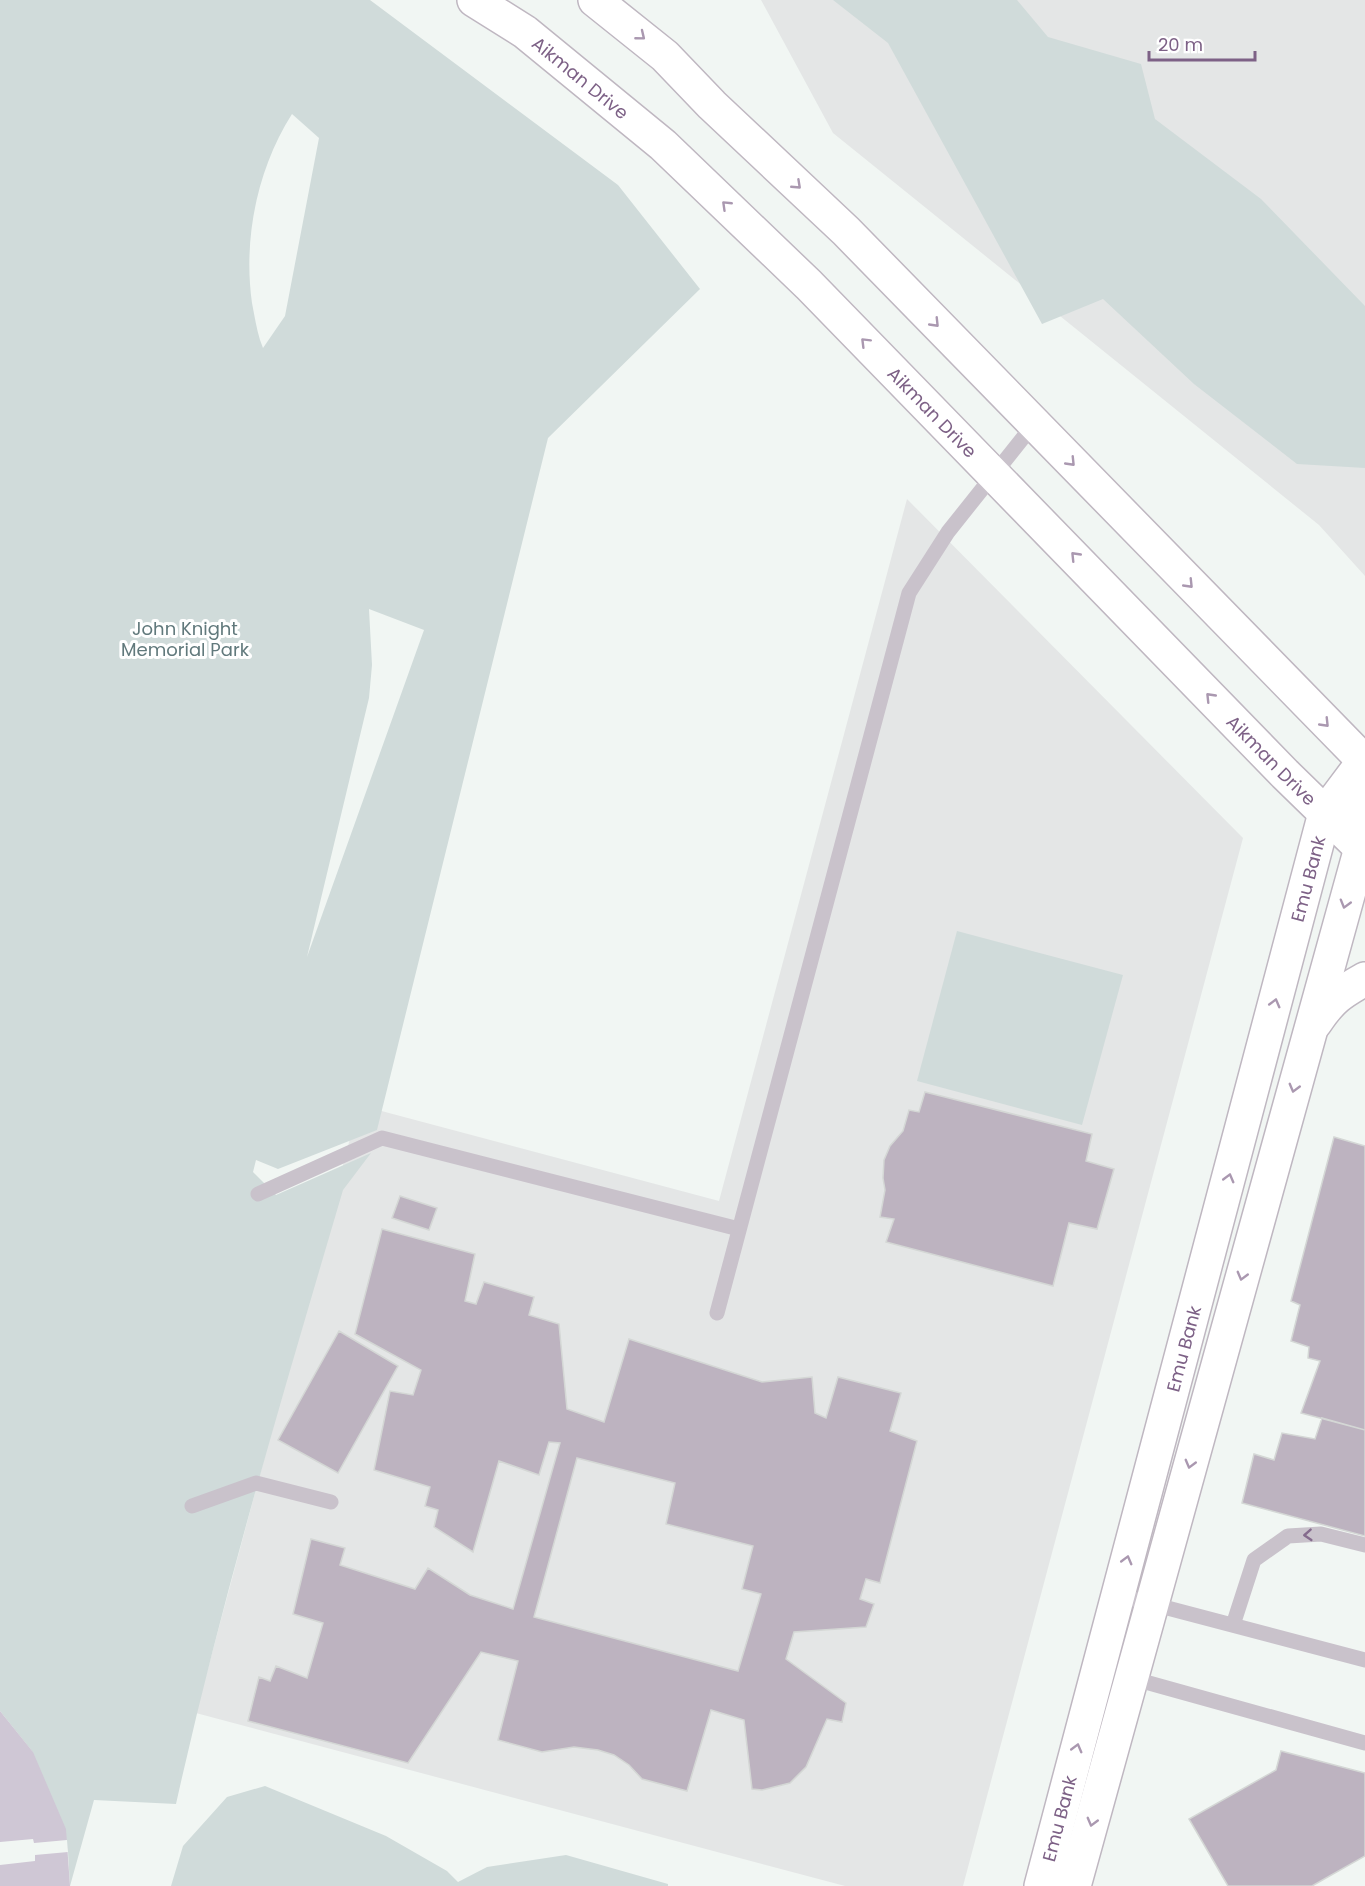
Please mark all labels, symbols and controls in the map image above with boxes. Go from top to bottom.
scale bar [1149,24,1256,62]
one-way arrow [634,29,645,40]
street label: Aikman Drive [527,30,634,125]
text: 20 m [1158,32,1203,57]
one-way arrow [791,178,801,189]
one-way arrow [723,201,733,212]
one-way arrow [928,315,939,326]
one-way arrow [862,338,873,349]
street label: Aikman Drive [882,361,983,463]
one-way arrow [1064,455,1075,466]
one-way arrow [1071,553,1082,563]
one-way arrow [1182,577,1193,587]
park label: John Knight Memorial Park [121,616,250,662]
one-way arrow [1207,693,1218,704]
street label: Aikman Drive [1221,709,1322,811]
one-way arrow [1318,715,1329,726]
street label: Emu Bank [1284,832,1331,924]
one-way arrow [1340,898,1352,909]
one-way arrow [1267,998,1280,1008]
one-way arrow [1289,1082,1301,1093]
one-way arrow [1221,1173,1234,1183]
one-way arrow [1237,1270,1249,1281]
street label: Emu Bank [1160,1302,1207,1394]
one-way arrow [1185,1458,1197,1469]
one-way arrow [1303,1528,1312,1541]
one-way arrow [1120,1555,1133,1565]
one-way arrow [1070,1743,1082,1754]
street label: Emu Bank [1036,1772,1082,1864]
one-way arrow [1086,1817,1099,1827]

